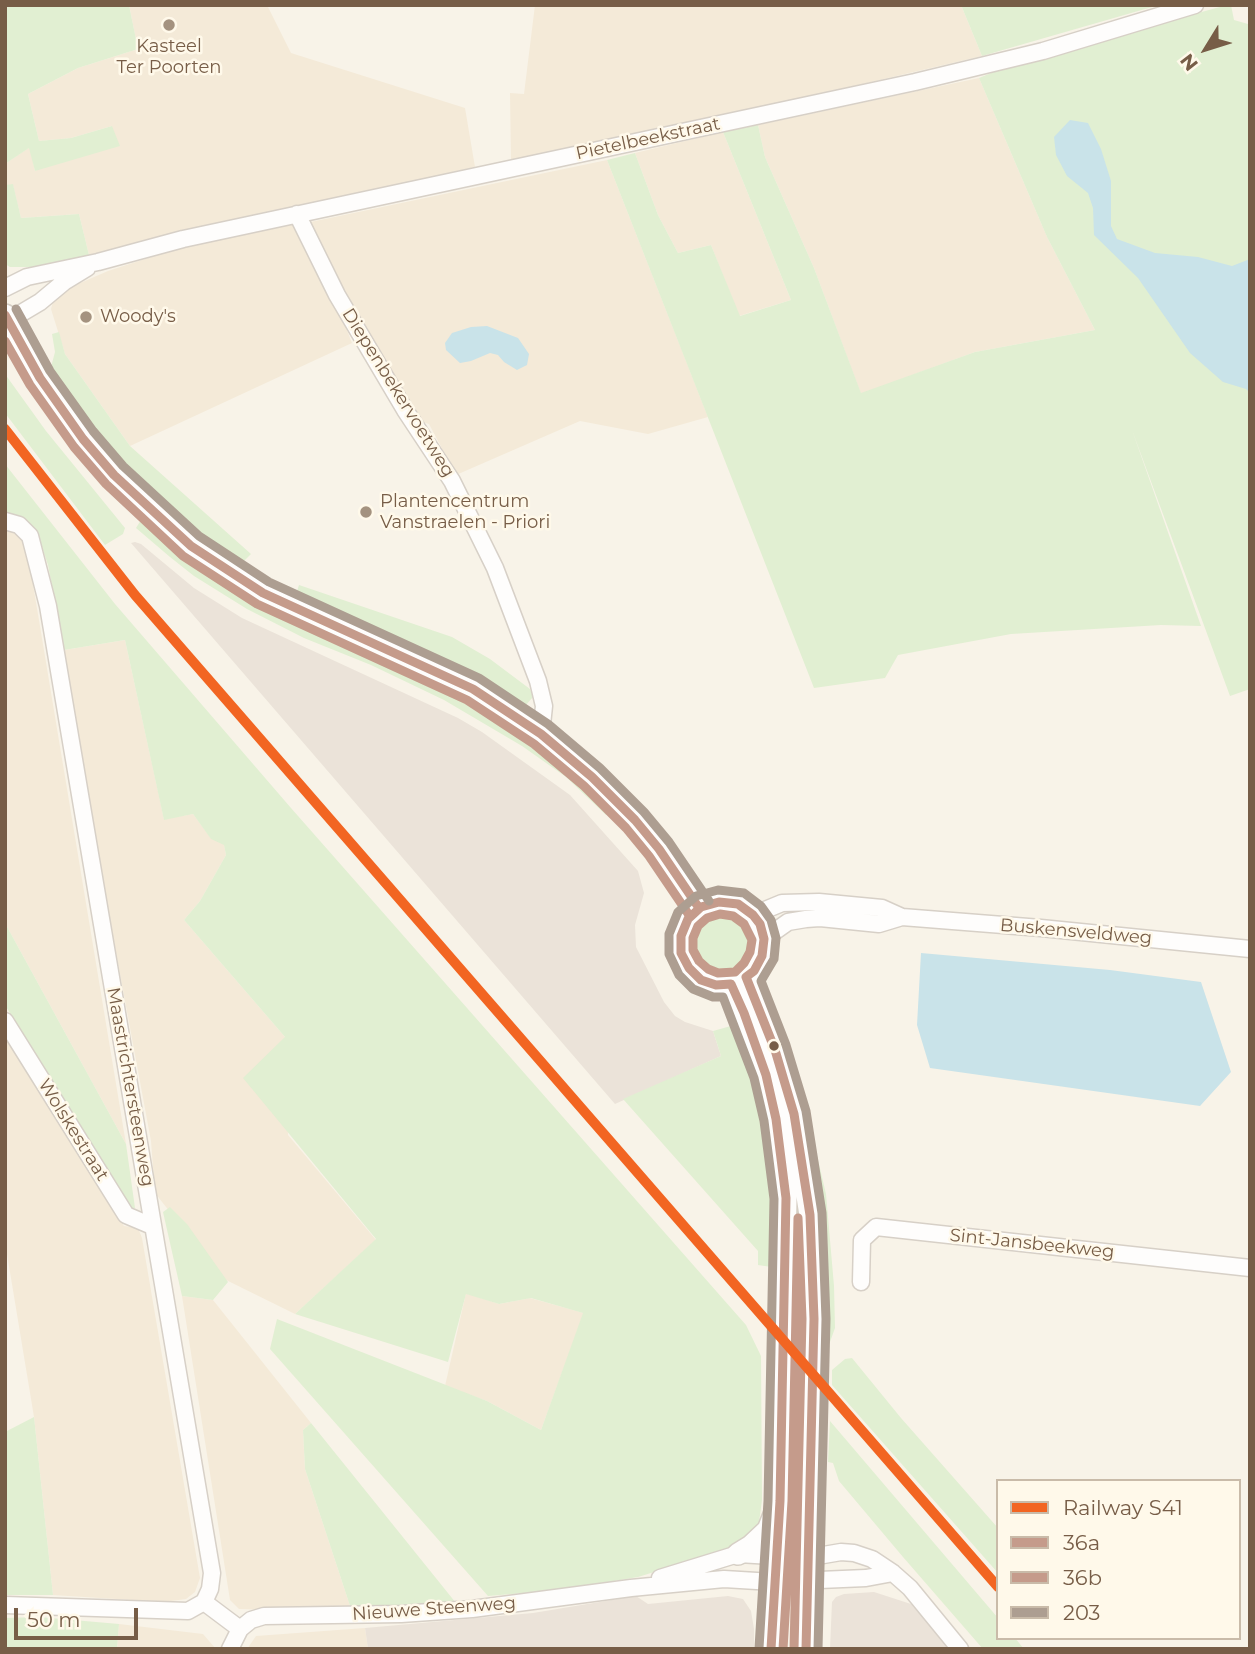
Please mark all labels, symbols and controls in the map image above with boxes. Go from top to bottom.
north arrow [1171,14,1241,84]
marker: Kasteel Ter Poorten [161,17,177,33]
place label: Kasteel Ter Poorten [117,36,221,78]
text: N [1175,49,1203,75]
street label: Pietelbeekstraat [574,113,722,165]
street label: Diepenbekervoetweg [337,305,459,481]
place label: Woody's [100,306,176,328]
marker: Woody's [78,309,94,325]
place label: Plantencentrum Vanstraelen - Priori [380,491,550,534]
marker: Plantencentrum Vanstraelen - Priori [358,504,374,520]
street label: Buskensveldweg [999,915,1153,949]
street label: Maastrichtersteenweg [102,986,158,1188]
unlabelled marker [767,1039,781,1053]
street label: Wolskestraat [33,1075,113,1185]
street label: Sint-Jansbeekweg [949,1225,1115,1263]
legend [996,1479,1241,1640]
text: Railway S41 [1063,1495,1183,1520]
text: 36a [1063,1530,1100,1555]
text: 36b [1063,1565,1102,1590]
street label: Nieuwe Steenweg [351,1593,517,1625]
scale bar [18,1594,142,1638]
text: 203 [1063,1600,1100,1625]
text: 50 m [27,1607,81,1632]

